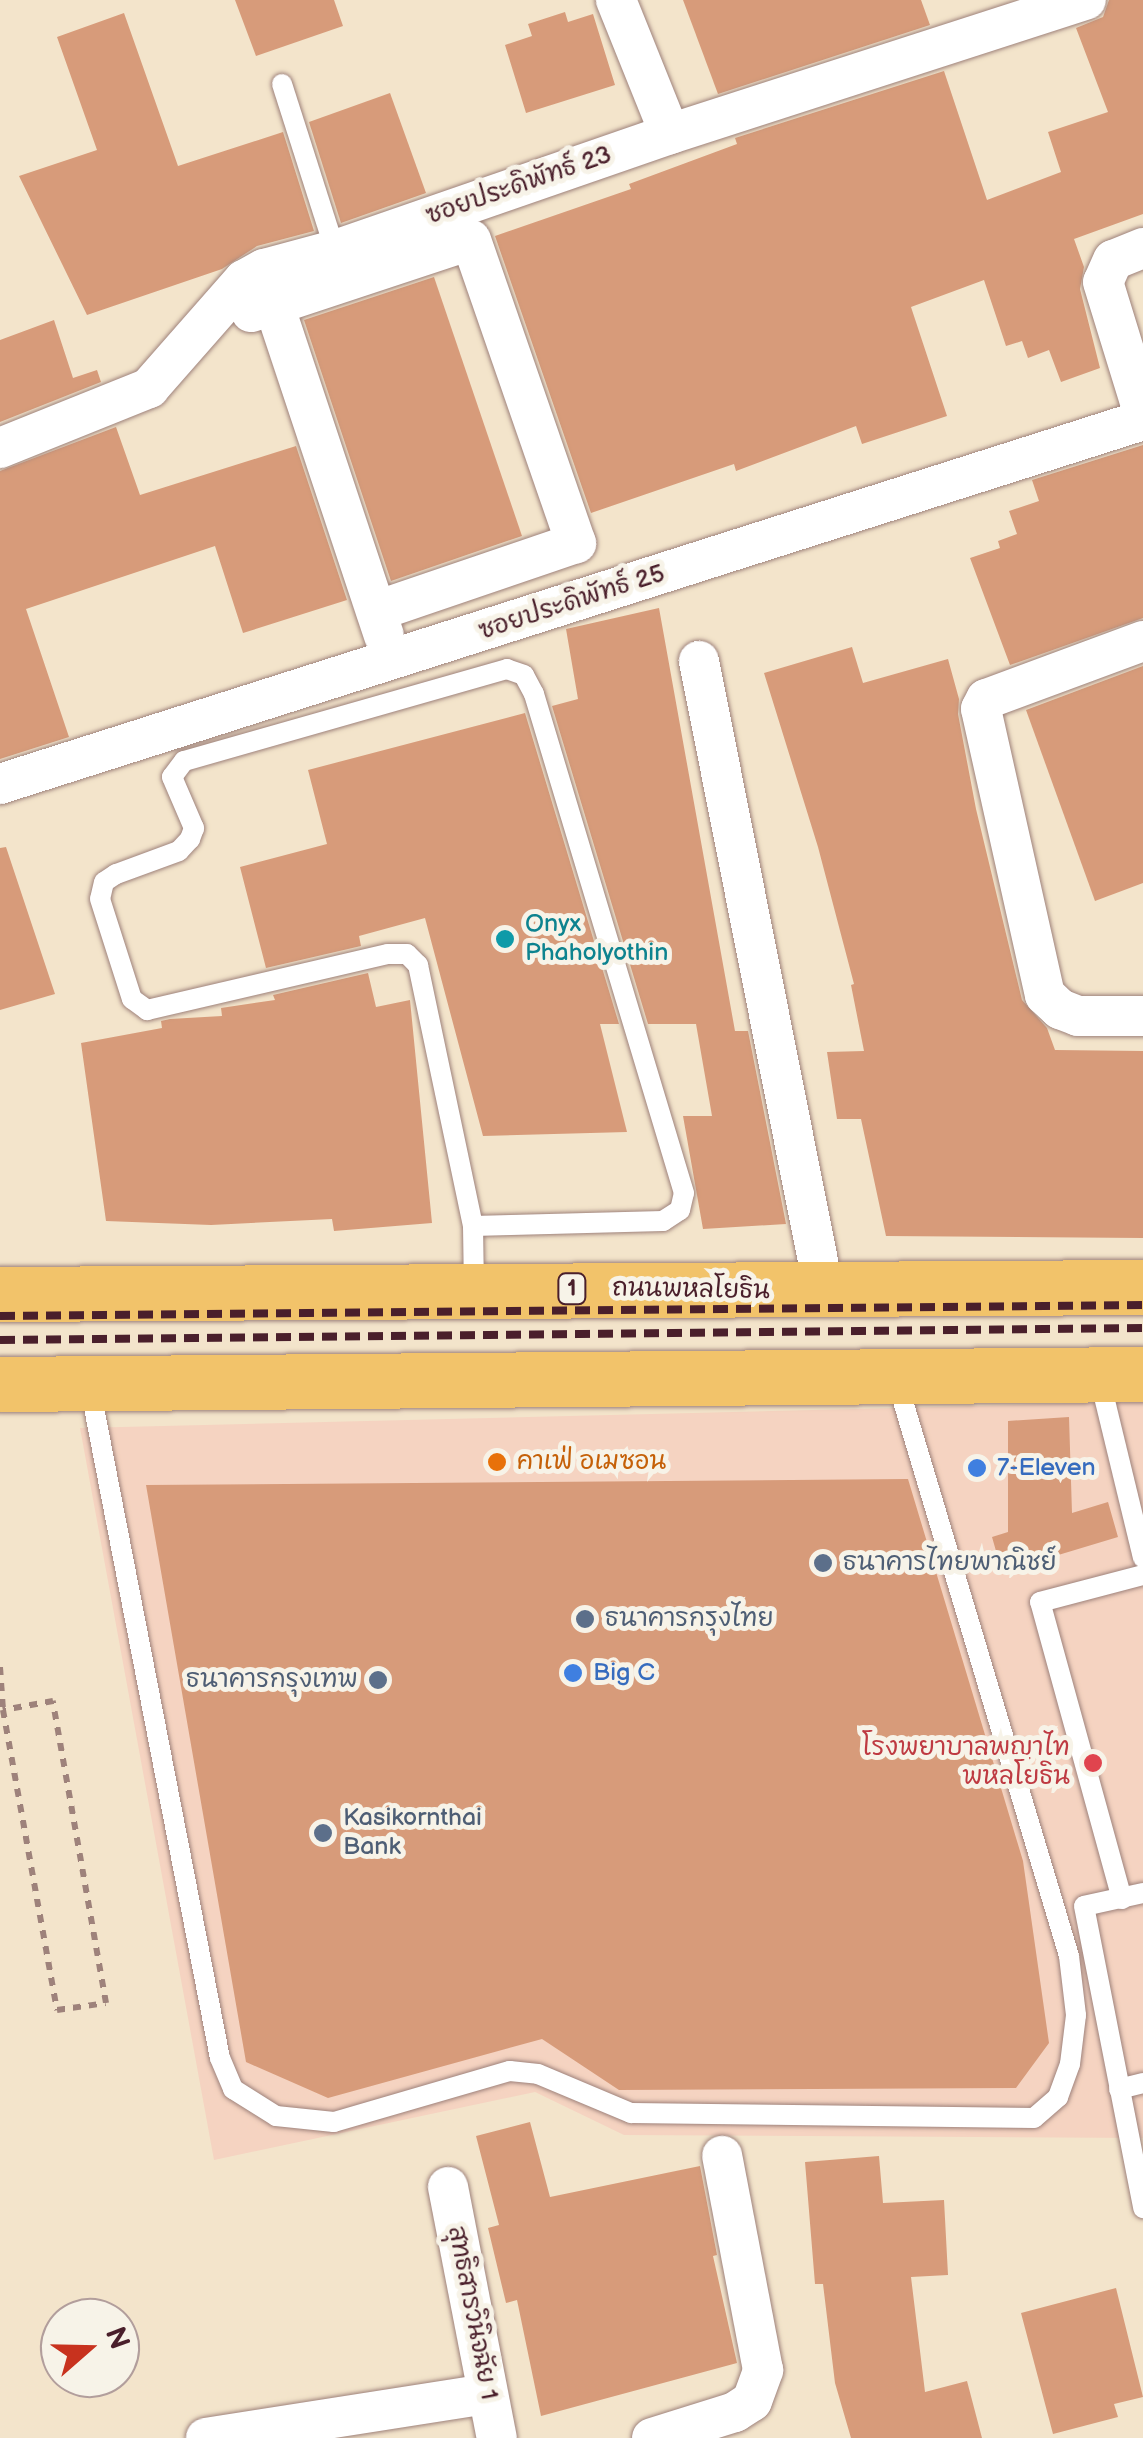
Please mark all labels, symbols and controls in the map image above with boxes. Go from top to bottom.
street label: ซอยประดิพัทธ์ 23 [422,140,616,232]
street label: ซอยประดิพัทธ์ 25 [475,559,669,647]
place label: Onyx Phaholyothin [525,910,668,969]
marker: Onyx Phaholyothin [494,928,516,950]
road number: 1 [557,1272,587,1306]
street label: ถนนพหลโยธิน [612,1274,770,1306]
place label: คาเฟ่ อเมซอน [517,1447,666,1477]
marker: คาเฟ่ อเมซอน [486,1451,508,1473]
place label: 7-Eleven [997,1453,1096,1483]
marker: 7-Eleven [966,1457,988,1479]
place label: ธนาคารไทยพาณิชย์ [843,1548,1057,1578]
marker: ธนาคารไทยพาณิชย์ [812,1552,834,1574]
place label: ธนาคารกรุงไทย [605,1604,774,1634]
marker: ธนาคารกรุงไทย [574,1608,596,1630]
place label: Big C [593,1658,655,1688]
marker: Big C [562,1662,584,1684]
place label: ธนาคารกรุงเทพ [186,1665,358,1695]
marker: ธนาคารกรุงเทพ [367,1669,389,1691]
place label: โรงพยาบาลพญาไท พหลโยธิน [862,1734,1070,1793]
marker: โรงพยาบาลพญาไท พหลโยธิน [1080,1750,1106,1776]
place label: Kasikornthai Bank [343,1804,482,1863]
marker: Kasikornthai Bank [312,1822,334,1844]
street label: สุทธิสารวินิจฉัย 1 [440,2224,504,2402]
north arrow [40,2298,140,2398]
text: N [98,2323,136,2354]

